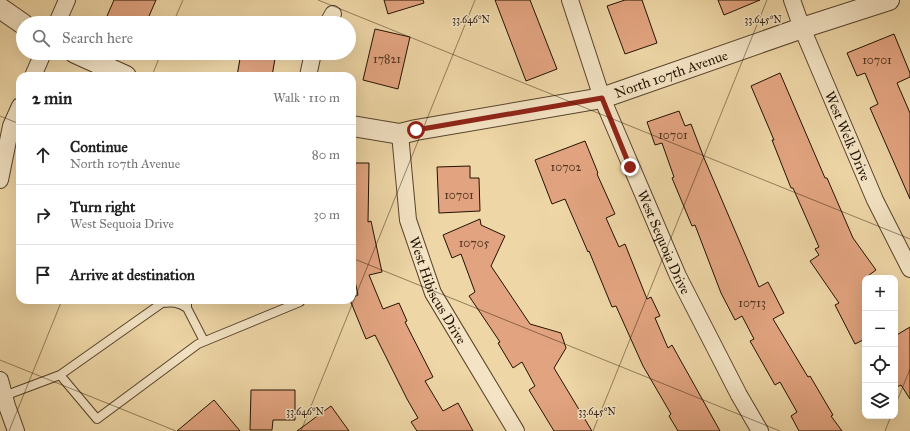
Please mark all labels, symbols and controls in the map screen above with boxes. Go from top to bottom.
text: 33.646°N [452,14,491,26]
text: 33.645°N [744,14,782,26]
search box [16,16,356,60]
icon: search [30,27,52,49]
text: Search here [62,29,133,47]
street label: North 107th Avenue [612,46,730,101]
house number: 17821 [373,52,401,66]
house number: 10701 [862,53,892,67]
text: 2 min [32,88,72,109]
street label: West Welk Drive [821,88,874,184]
text: Walk · 110 m [273,90,340,106]
route start [407,121,425,139]
house number: 10701 [658,128,688,142]
text: Continue [70,138,128,156]
icon: ahead [32,144,54,166]
text: 80 m [312,147,340,163]
text: North 107th Avenue [70,156,180,172]
route end [621,158,639,176]
house number: 10702 [551,160,582,174]
street label: West Sequoia Drive [634,187,694,297]
house number: 10701 [444,188,474,202]
text: Turn right [70,198,135,216]
icon: right [32,204,54,226]
text: 30 m [314,207,340,223]
text: West Sequoia Drive [70,216,174,232]
street label: West Hibiscus Drive [406,234,470,347]
house number: 10705 [459,236,490,250]
icon: arrive [32,264,54,286]
text: Arrive at destination [70,266,195,284]
map controls [862,275,898,419]
button: + [862,275,898,311]
house number: 10713 [738,296,766,310]
button: − [862,311,898,347]
button: locate [862,347,898,383]
button: layers [862,383,898,419]
text: 33.646°N [286,406,325,418]
text: 33.645°N [578,406,616,418]

